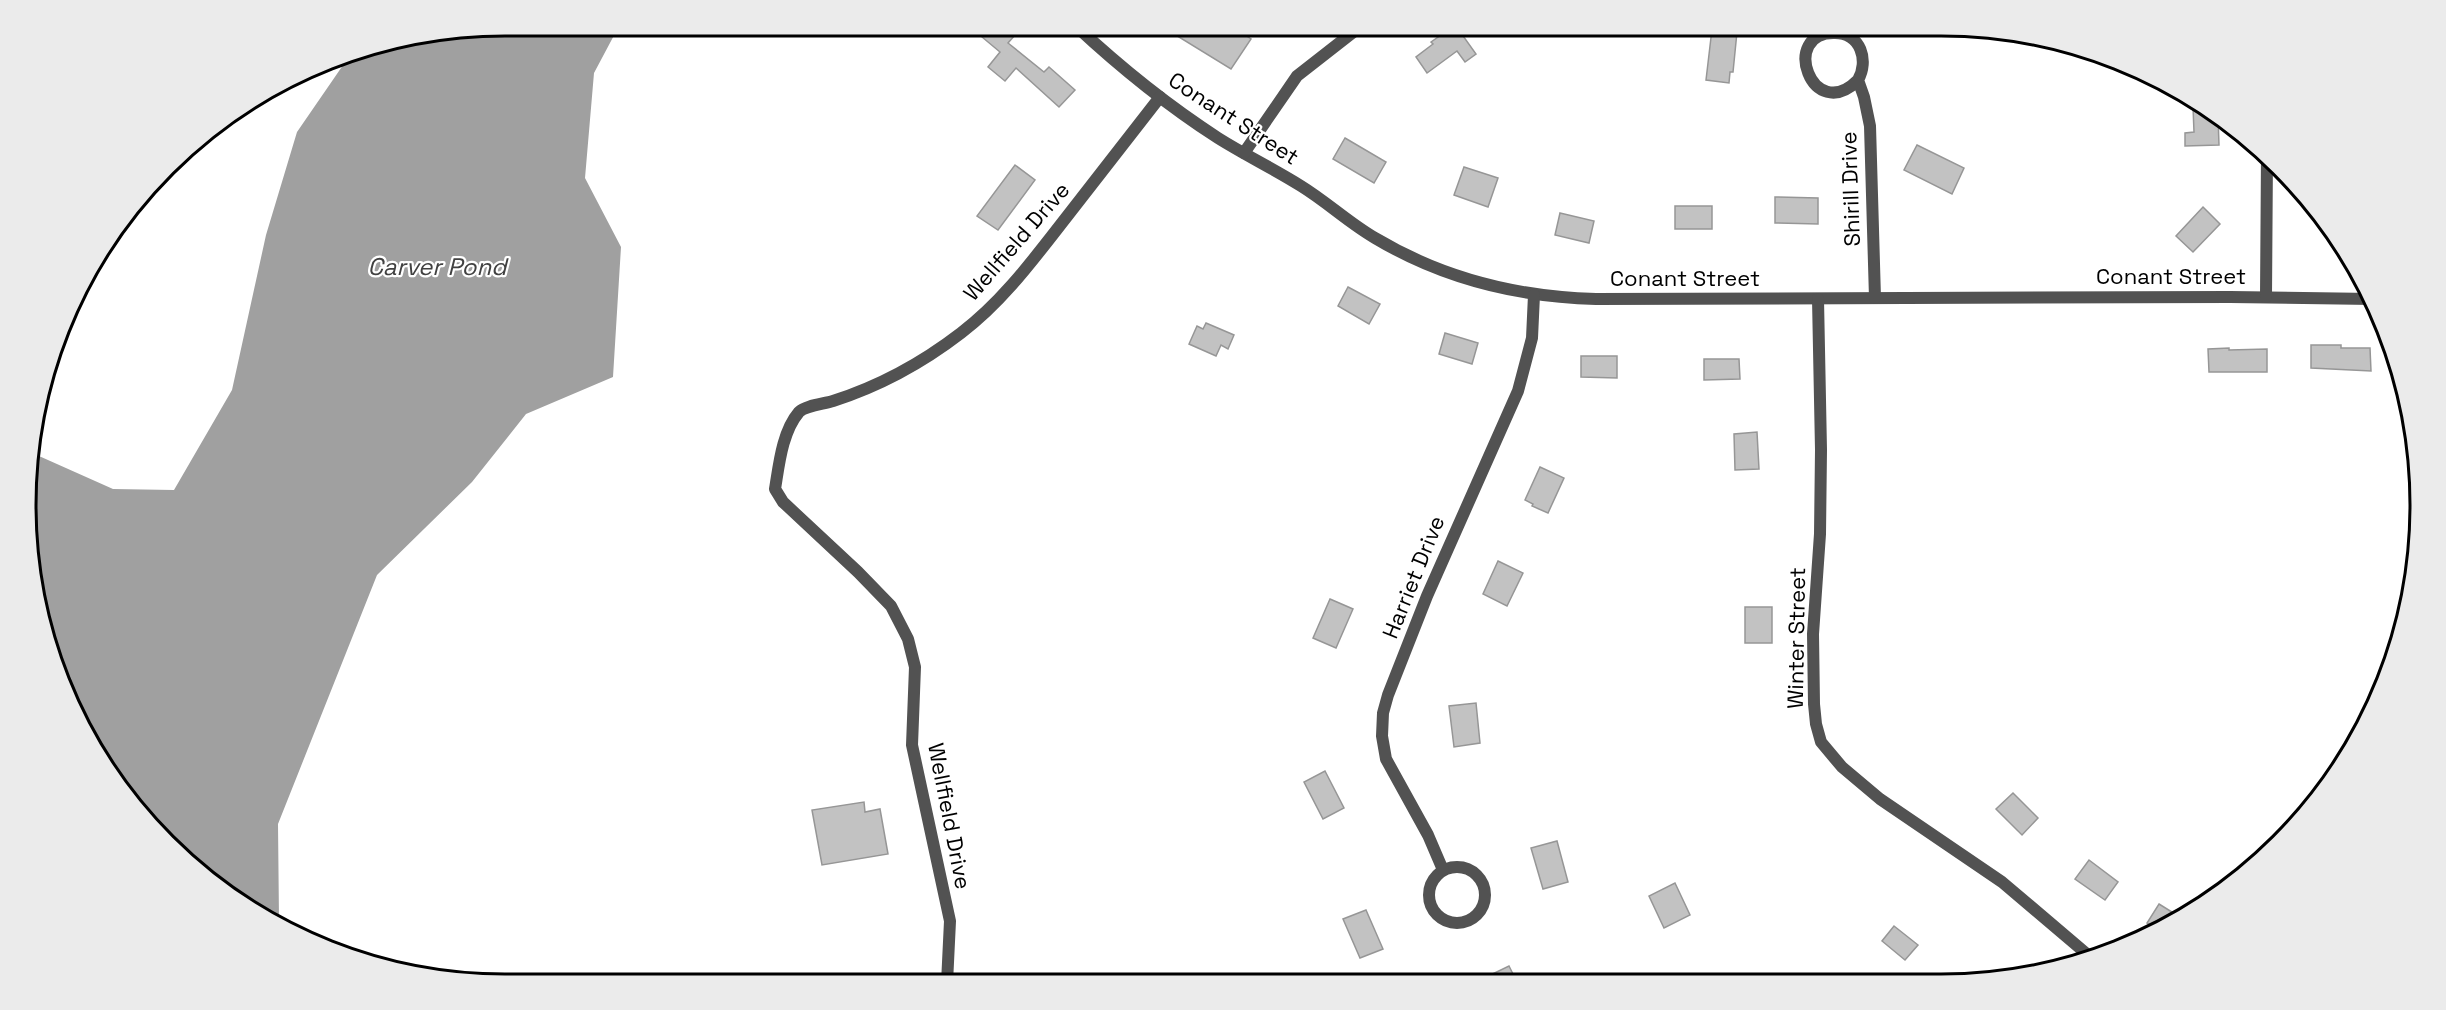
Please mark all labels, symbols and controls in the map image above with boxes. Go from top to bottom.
street label: Conant Street [1163,65,1305,171]
street label: Shirill Drive [1834,131,1866,247]
street label: Wellfield Drive [957,176,1075,306]
water label: Carver Pond [367,251,509,282]
street label: Conant Street [2096,262,2246,290]
street label: Conant Street [1610,264,1760,292]
street label: Harriet Drive [1376,511,1450,643]
street label: Winter Street [1781,567,1811,709]
street label: Wellfield Drive [922,741,978,891]

